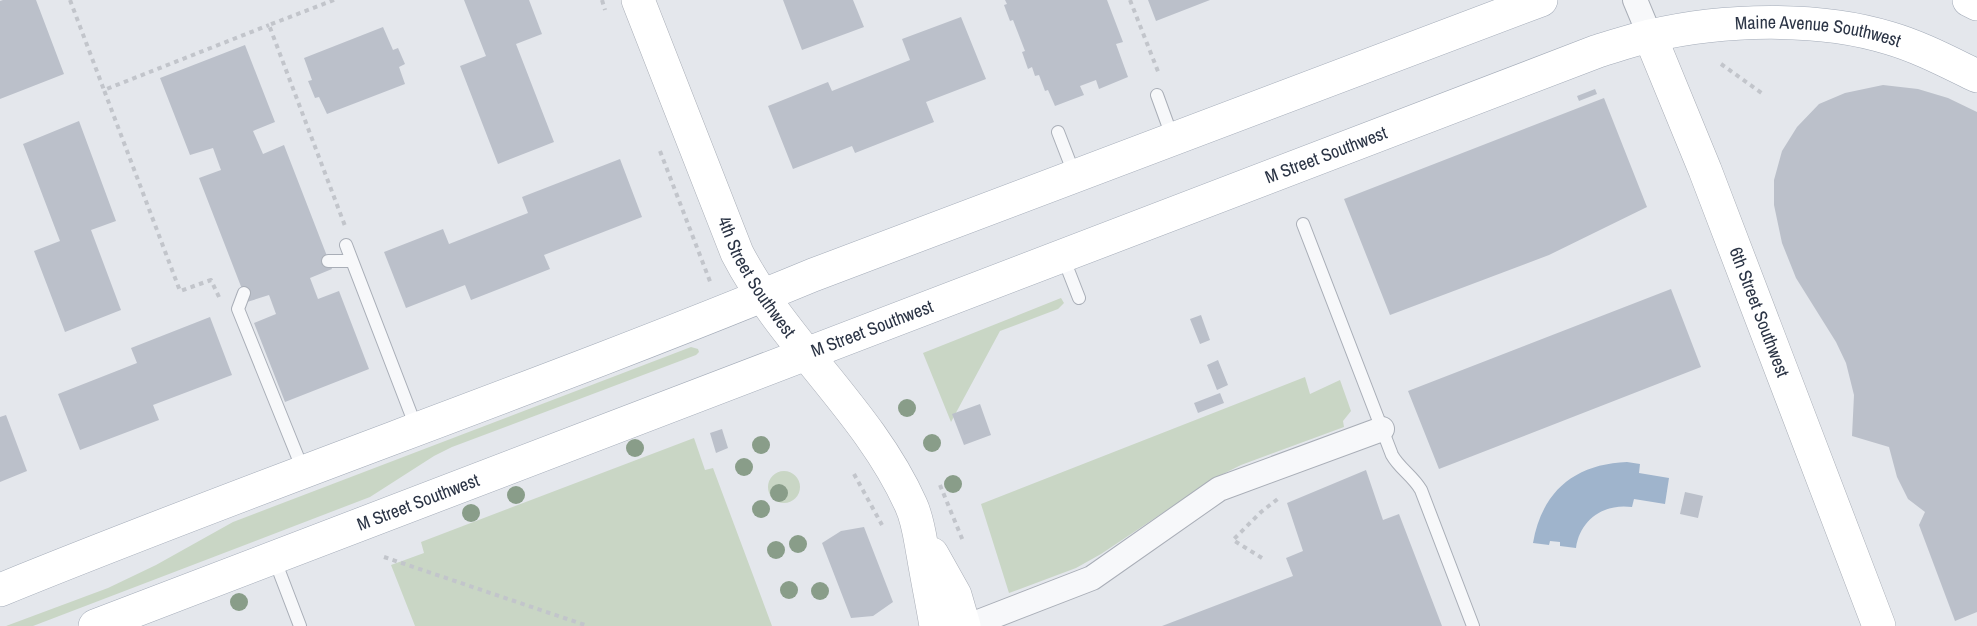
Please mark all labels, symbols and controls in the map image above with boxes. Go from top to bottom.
street label: Maine Avenue Southwest [1734,9,1904,53]
street label: M Street Southwest [1261,120,1390,189]
street label: 4th Street Southwest [712,213,802,343]
street label: 6th Street Southwest [1724,243,1796,381]
street label: M Street Southwest [807,294,937,363]
street label: M Street Southwest [353,467,483,537]

